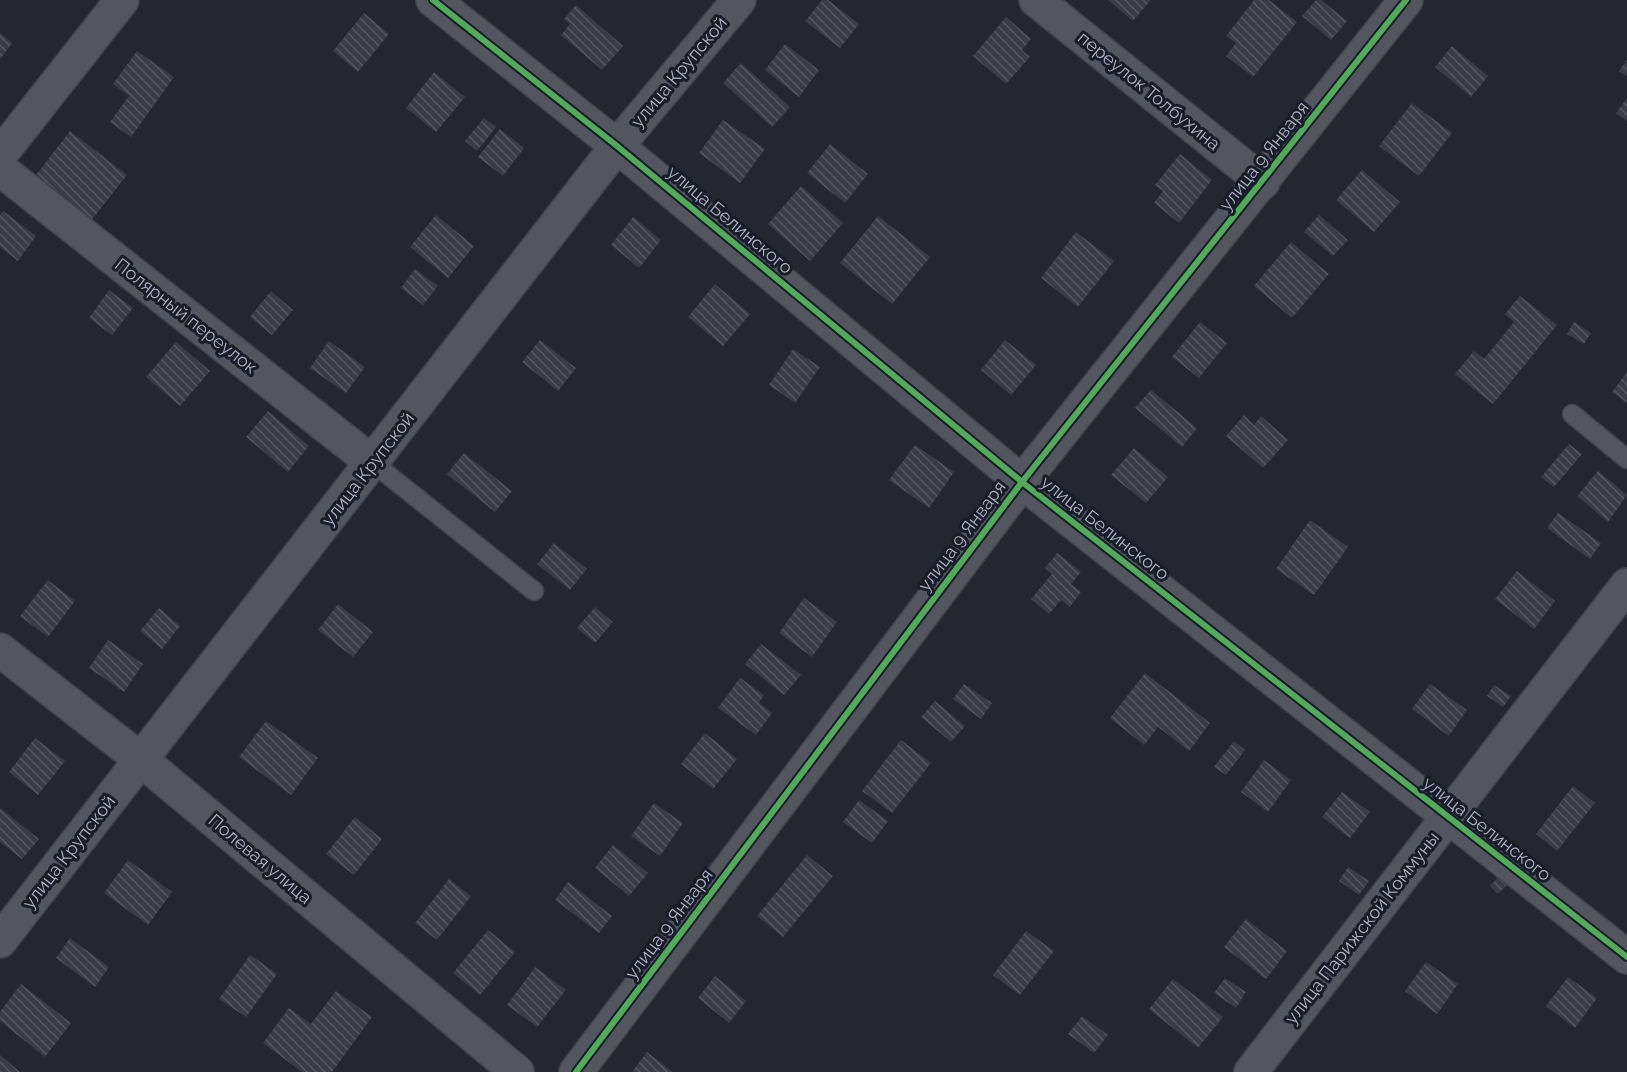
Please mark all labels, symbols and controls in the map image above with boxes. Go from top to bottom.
street label: улица Крупской [626,12,731,131]
street label: переулок Толбухина [1074,27,1225,154]
street label: улица 9 Января [1215,97,1313,214]
street label: улица Белинского [664,161,797,278]
street label: Полярный переулок [111,254,262,378]
street label: улица Крупской [317,408,418,529]
street label: улица Белинского [1037,471,1174,584]
street label: улица 9 Января [913,476,1010,595]
street label: улица Белинского [1419,772,1556,885]
street label: улица Крупской [18,791,119,912]
street label: Полевая улица [204,809,316,908]
street label: улица Парижской Коммуны [1280,827,1443,1028]
street label: улица 9 Января [620,864,717,983]

